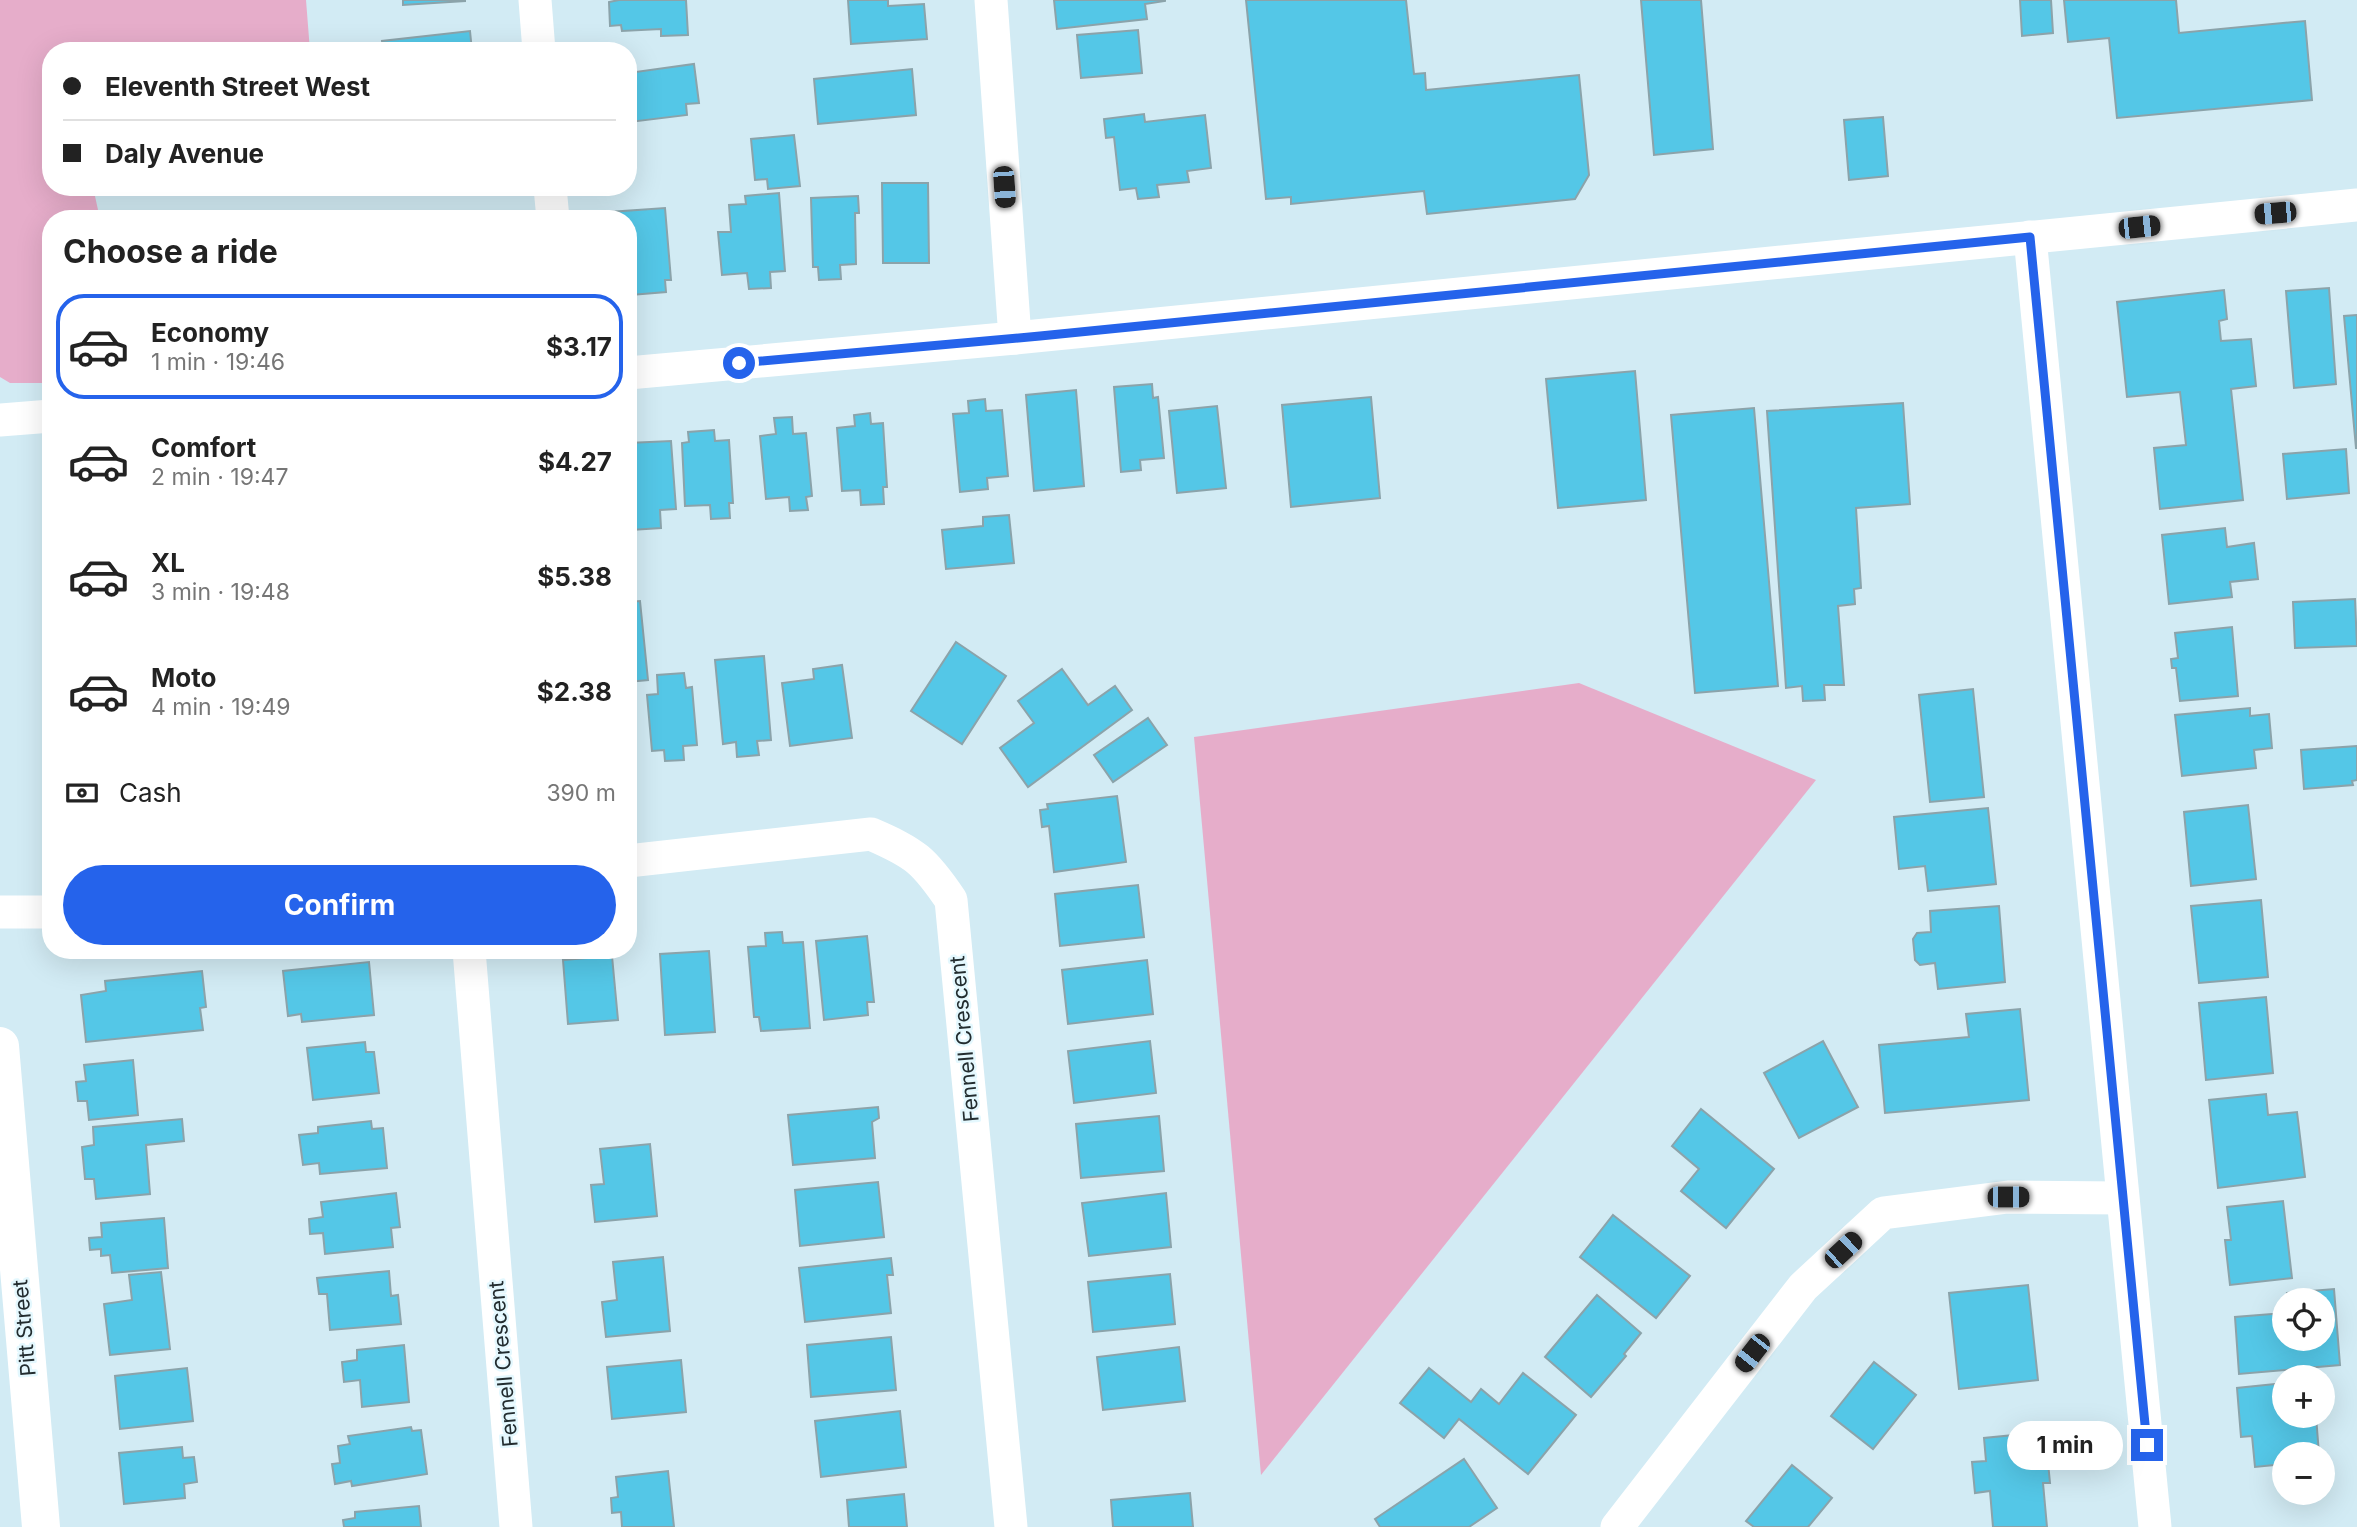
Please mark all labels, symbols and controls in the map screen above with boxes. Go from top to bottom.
text: Eleventh Street West [105,71,370,102]
text: Daly Avenue [105,138,264,169]
car [993,165,1016,209]
car [2254,201,2297,225]
car [2118,214,2161,240]
text: Choose a ride [63,232,278,271]
icon: car [67,315,130,378]
text: Economy [151,317,269,348]
text: $3.17 [546,331,612,362]
route start [723,347,755,379]
text: 1 min · 19:46 [151,348,285,376]
icon: car [67,430,130,493]
text: Comfort [151,432,256,463]
text: $4.27 [538,446,612,477]
text: 2 min · 19:47 [151,463,288,491]
icon: car [67,545,130,608]
text: XL [151,547,185,578]
text: $5.38 [537,561,612,592]
text: 3 min · 19:48 [151,578,290,606]
icon: car [67,660,130,723]
text: Moto [151,662,216,693]
text: $2.38 [537,676,612,707]
text: 4 min · 19:49 [151,693,291,721]
icon: cash [63,774,101,812]
text: Cash [119,777,182,808]
text: 390 m [546,779,616,807]
button: Confirm [63,865,616,945]
street label: Fennell Crescent [944,955,984,1123]
car [1988,1187,2030,1208]
car [1821,1228,1866,1272]
street label: Pitt Street [7,1279,41,1377]
street label: Fennell Crescent [483,1280,523,1448]
map controls [2272,1288,2335,1505]
button: locate [2272,1288,2335,1351]
car [1731,1330,1774,1376]
button: + [2272,1365,2335,1428]
callout: 1 min [2007,1420,2122,1470]
route end [2131,1429,2163,1461]
text: 1 min [2037,1431,2093,1459]
button: − [2272,1442,2335,1505]

